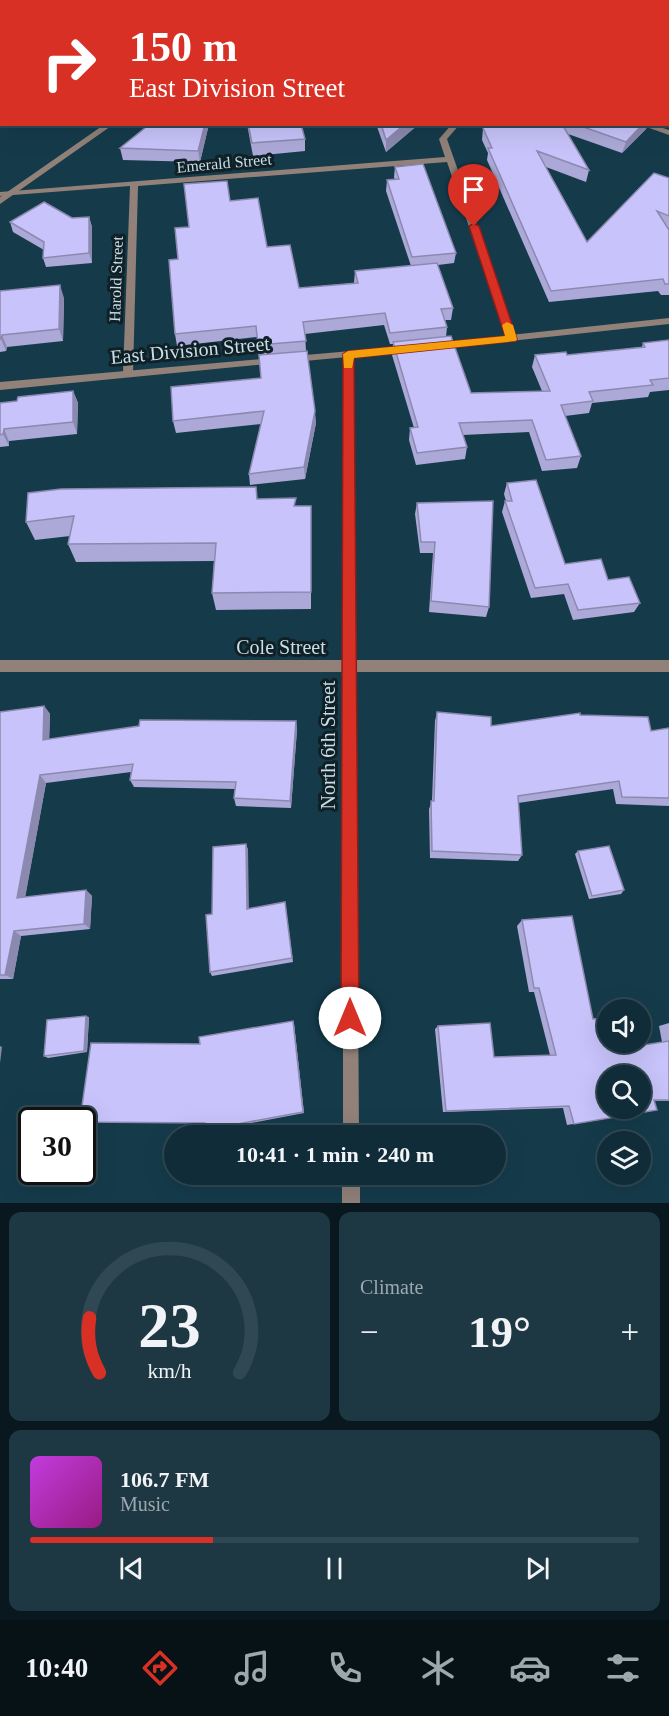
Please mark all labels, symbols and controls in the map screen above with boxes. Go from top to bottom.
icon: right [30,24,108,102]
text: 150 m [129,24,238,70]
text: East Division Street [129,73,345,103]
street label: Emerald Street [176,150,273,176]
pin [448,164,499,226]
icon: arrive [457,173,490,206]
street label: Harold Street [106,235,126,322]
street label: East Division Street [109,332,271,368]
street label: Cole Street [236,636,326,658]
street label: North 6th Street [317,680,339,809]
position arrow [318,986,382,1050]
map controls [597,999,651,1185]
button: sound [597,999,651,1053]
button: search [597,1065,651,1119]
speed limit sign: 30 [18,1107,96,1185]
button: layers [597,1131,651,1185]
text: 10:41 · 1 min · 240 m [236,1142,434,1167]
text: Climate [360,1276,423,1298]
text: 23 [138,1291,201,1360]
text: 19° [468,1307,531,1357]
text: − [360,1314,379,1350]
text: + [620,1314,639,1350]
text: km/h [147,1360,192,1384]
text: 106.7 FM [120,1467,209,1492]
text: Music [120,1493,170,1515]
icon: previous [115,1552,148,1585]
icon: pause [318,1552,351,1585]
icon: next [521,1552,554,1585]
icon: directions [139,1647,181,1689]
icon: music [231,1647,273,1689]
icon: phone [324,1647,366,1689]
icon: climate [417,1647,459,1689]
icon: car [509,1647,551,1689]
icon: filters [602,1647,644,1689]
text: 10:40 [25,1653,88,1683]

